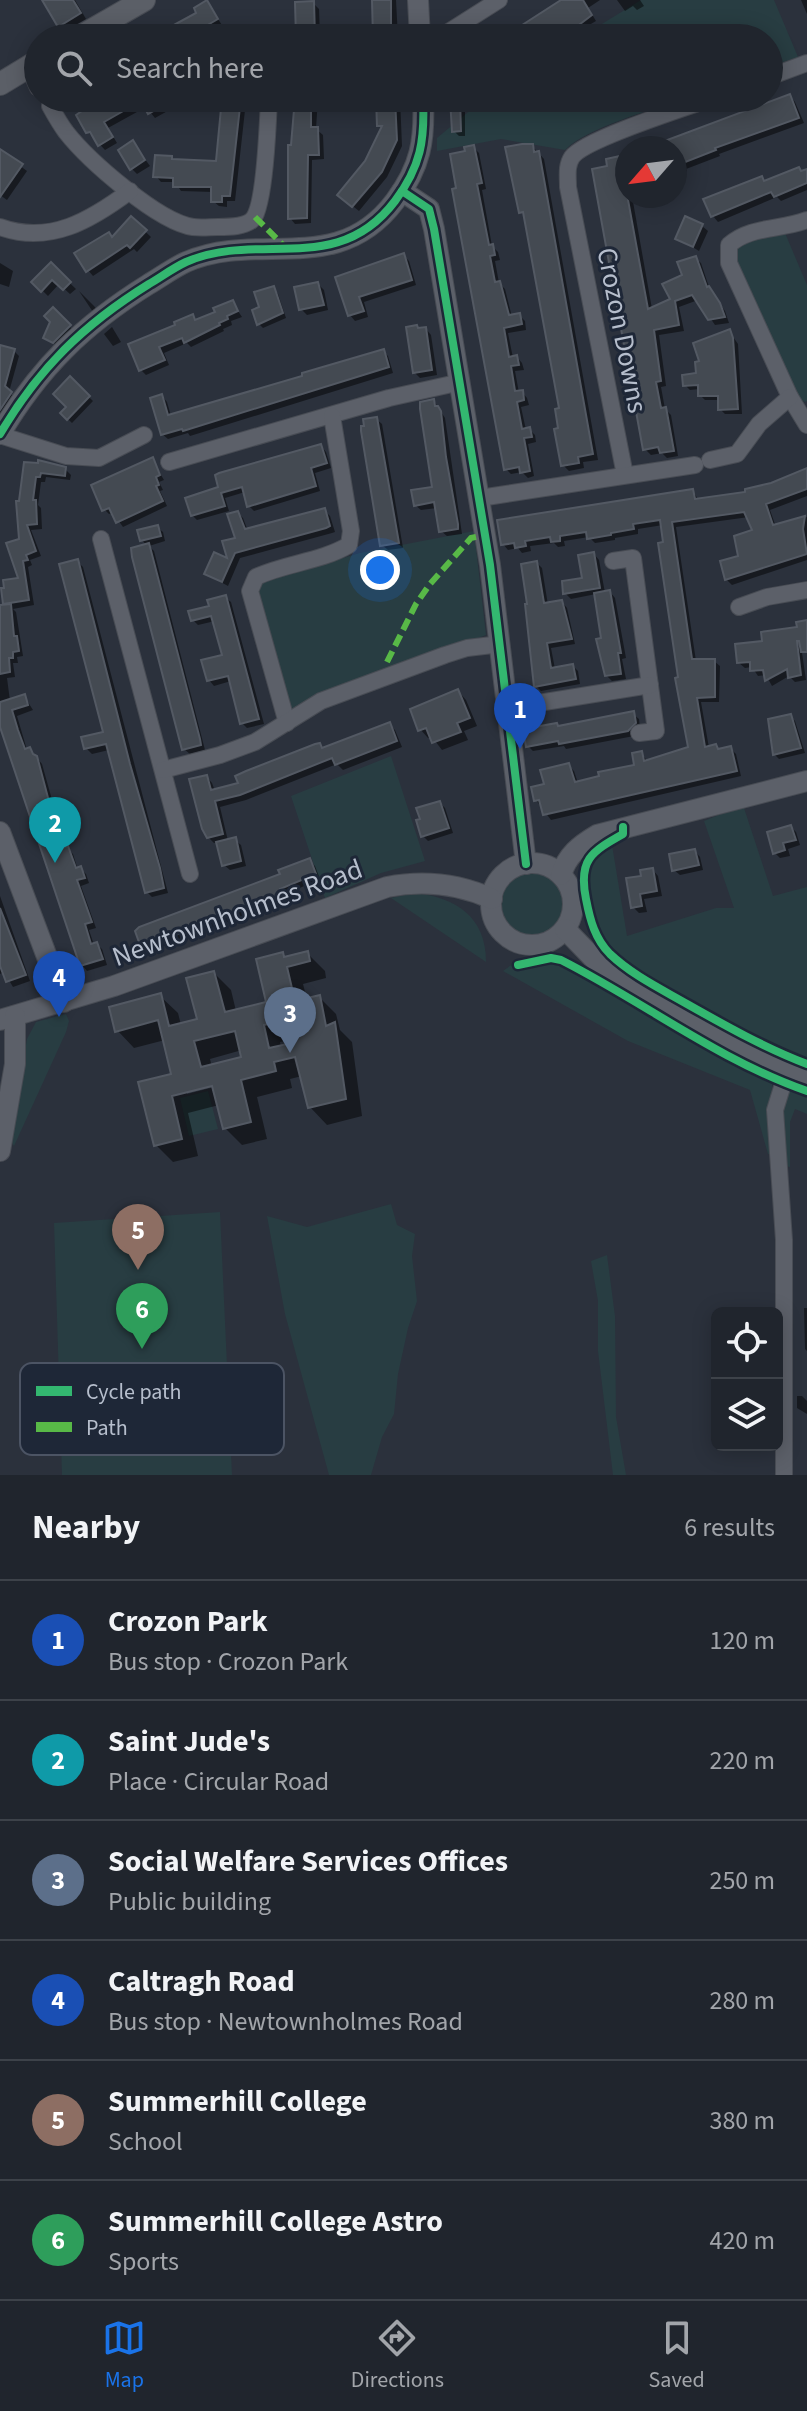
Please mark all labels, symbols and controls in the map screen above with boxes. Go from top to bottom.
search box [24,24,783,112]
icon: search [52,46,96,90]
text: Search here [116,47,264,90]
north arrow [615,136,687,208]
street label: Crozon Downs [586,244,658,416]
your location [360,550,400,590]
pin: 1 [494,683,546,749]
pin: 2 [29,797,81,863]
street label: Newtownholmes Road [106,849,368,977]
pin: 4 [33,951,85,1017]
pin: 3 [264,987,316,1053]
pin: 5 [112,1204,164,1270]
pin: 6 [116,1283,168,1349]
map controls [711,1307,783,1451]
button: locate [711,1307,783,1379]
legend [20,1363,284,1455]
text: Cycle path [86,1376,182,1408]
button: layers [711,1379,783,1451]
text: Path [86,1412,128,1444]
text: Nearby [32,1503,140,1552]
text: 6 results [684,1509,775,1546]
text: Crozon Park [108,1600,268,1643]
text: 1 [51,1622,65,1659]
text: 120 m [709,1622,775,1659]
text: Bus stop · Crozon Park [108,1643,348,1680]
text: Saint Jude's [108,1720,270,1763]
text: 2 [51,1742,65,1779]
text: 220 m [709,1742,775,1779]
text: Place · Circular Road [108,1763,329,1800]
text: Social Welfare Services Offices [108,1840,508,1883]
text: 3 [51,1862,65,1899]
text: 250 m [709,1862,775,1899]
text: Public building [108,1883,271,1920]
text: Caltragh Road [108,1960,295,2003]
text: 4 [51,1982,65,2019]
text: 280 m [709,1982,775,2019]
text: Bus stop · Newtownholmes Road [108,2003,463,2040]
text: Summerhill College [108,2080,367,2123]
text: 5 [51,2102,65,2139]
text: 380 m [709,2102,775,2139]
text: School [108,2123,183,2160]
text: Summerhill College Astro [108,2200,443,2243]
text: 6 [51,2222,65,2259]
text: 420 m [709,2222,775,2259]
text: Sports [108,2243,179,2280]
tab: Map [102,2316,146,2396]
tab: Directions [351,2316,444,2396]
tab: Saved [649,2316,705,2396]

